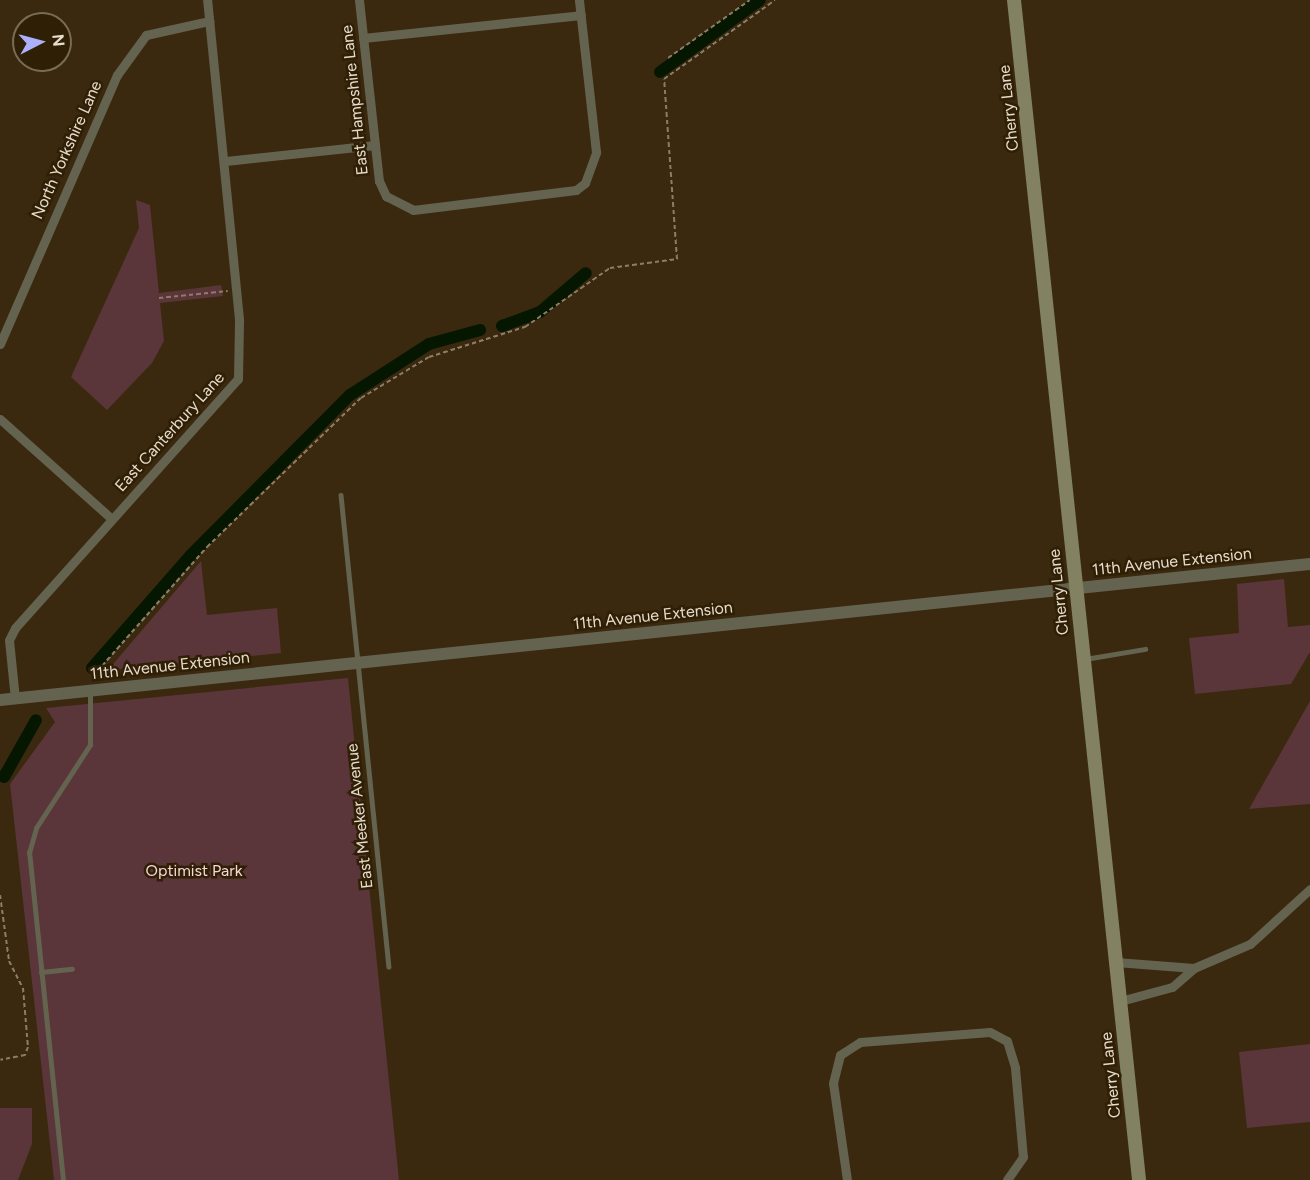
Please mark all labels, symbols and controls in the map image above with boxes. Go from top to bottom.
north arrow [12,12,72,72]
street label: East Hampshire Lane [338,24,372,176]
text: N [48,33,69,47]
street label: Cherry Lane [995,64,1023,152]
street label: North Yorkshire Lane [28,78,106,222]
street label: East Canterbury Lane [111,368,229,496]
street label: 11th Avenue Extension [1091,544,1253,580]
street label: Cherry Lane [1045,548,1073,636]
street label: 11th Avenue Extension [572,598,734,634]
street label: 11th Avenue Extension [89,648,251,684]
street label: East Meeker Avenue [343,742,377,890]
park label: Optimist Park [146,861,242,881]
street label: Cherry Lane [1097,1031,1125,1119]

